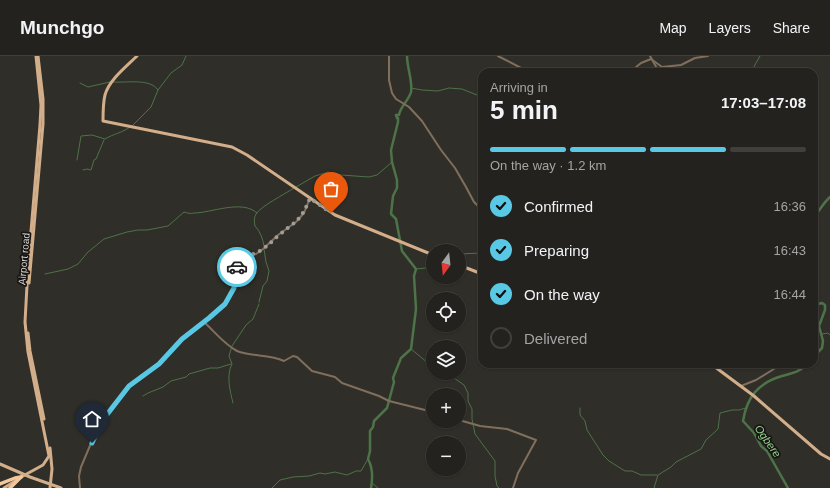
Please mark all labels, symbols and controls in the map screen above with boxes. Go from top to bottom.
text: Munchgo [20,17,104,38]
text: Map [659,20,687,36]
text: Layers [709,20,751,36]
text: Share [773,20,810,36]
text: Arriving in [490,80,548,95]
text: 17:03–17:08 [721,94,806,111]
text: 5 min [490,95,558,125]
text: On the way · 1.2 km [490,158,606,173]
pin [314,172,348,213]
icon: bag [320,178,342,200]
icon: check [490,195,512,217]
text: Confirmed [524,198,593,215]
text: 16:36 [773,199,806,214]
street label: Airport road [16,232,32,286]
icon: check [490,239,512,261]
text: Preparing [524,242,589,259]
text: 16:43 [773,243,806,258]
north arrow [426,244,466,284]
map controls [426,244,466,476]
courier [217,247,257,287]
icon: car [226,256,248,278]
icon: check [490,283,512,305]
text: On the way [524,286,600,303]
text: 16:44 [773,287,806,302]
button: locate [426,292,466,332]
text: Delivered [524,330,587,347]
button: layers [426,340,466,380]
button: + [426,388,466,428]
pin [75,402,109,443]
icon: home [81,408,103,430]
water label: Ogbere [753,423,783,459]
button: − [426,436,466,476]

